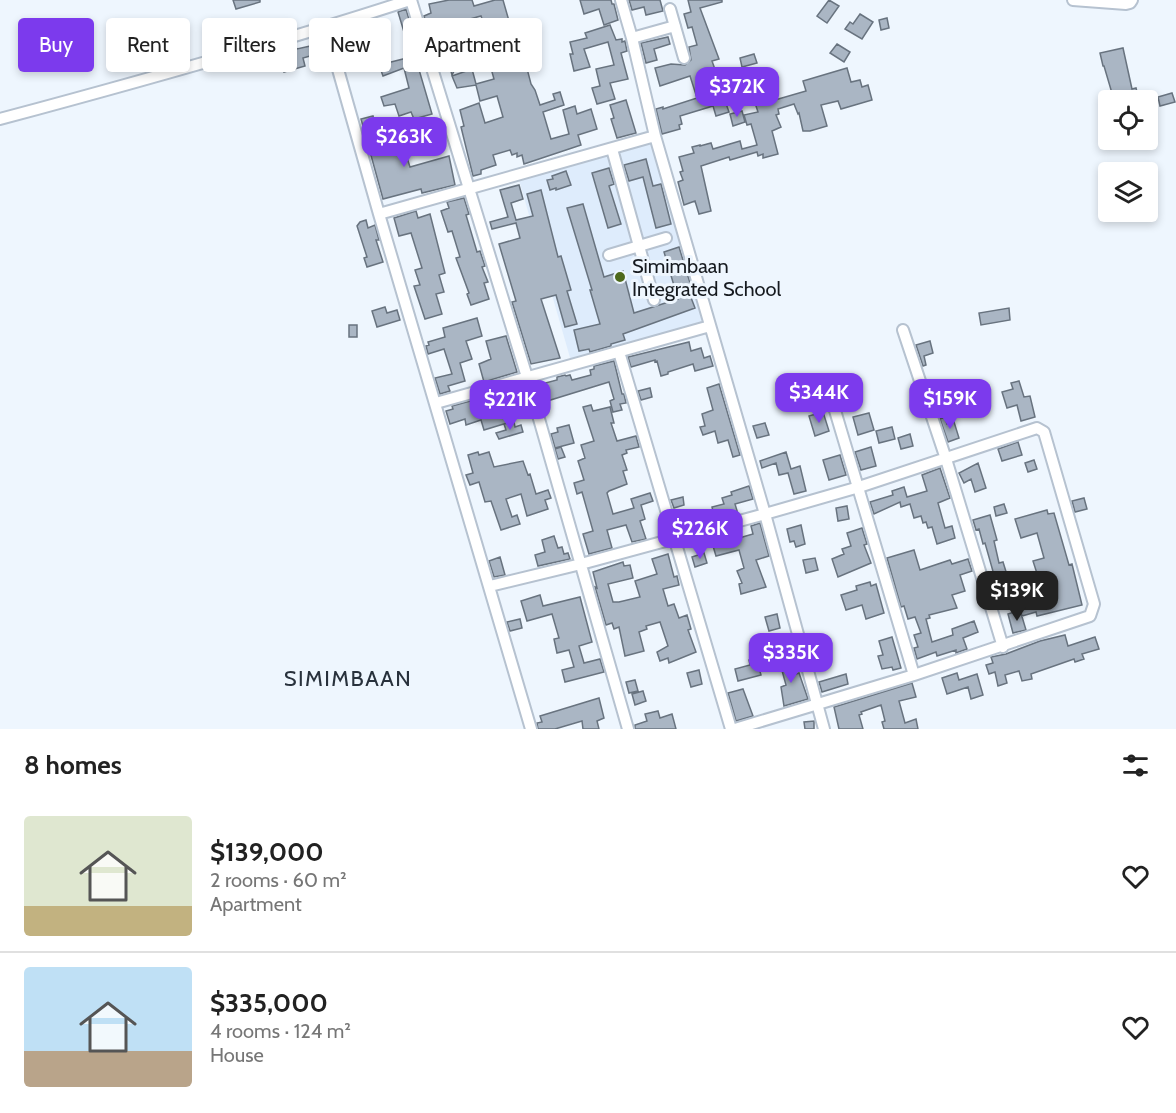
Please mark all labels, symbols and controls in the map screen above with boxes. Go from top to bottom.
chip: Buy [18,18,94,72]
chip: Rent [106,18,190,72]
chip: Filters [202,18,297,72]
chip: New [309,18,391,72]
chip: Apartment [403,18,542,72]
pin: $372K [695,67,779,118]
text: $372K [709,74,765,98]
map controls [1098,90,1158,222]
button: locate [1098,90,1158,150]
pin: $263K [362,117,446,168]
text: $263K [376,124,432,148]
button: layers [1098,162,1158,222]
place label: Simimbaan Integrated School [632,254,781,301]
marker: Simimbaan Integrated School [613,270,627,284]
pin: $344K [777,373,861,424]
pin: $159K [908,379,992,430]
pin: $221K [468,380,552,431]
text: $344K [789,380,849,404]
text: $159K [923,386,977,410]
text: $221K [484,387,536,411]
pin: $226K [658,509,742,560]
text: $226K [672,516,728,540]
pin: $139K [975,571,1059,622]
text: $139K [990,578,1044,602]
pin: $335K [749,633,833,684]
text: $335K [763,640,819,664]
district label: SIMIMBAAN [284,665,412,692]
text: 8 homes [24,749,122,781]
icon: filters [1119,749,1152,782]
text: $139,000 [210,836,324,868]
icon: home [72,840,144,912]
icon: heart [1119,860,1152,893]
text: 2 rooms · 60 m² [210,868,347,892]
text: Apartment [210,892,302,916]
text: $335,000 [210,987,328,1019]
icon: home [72,991,144,1063]
icon: heart [1119,1011,1152,1044]
text: 4 rooms · 124 m² [210,1019,351,1043]
text: House [210,1043,264,1067]

